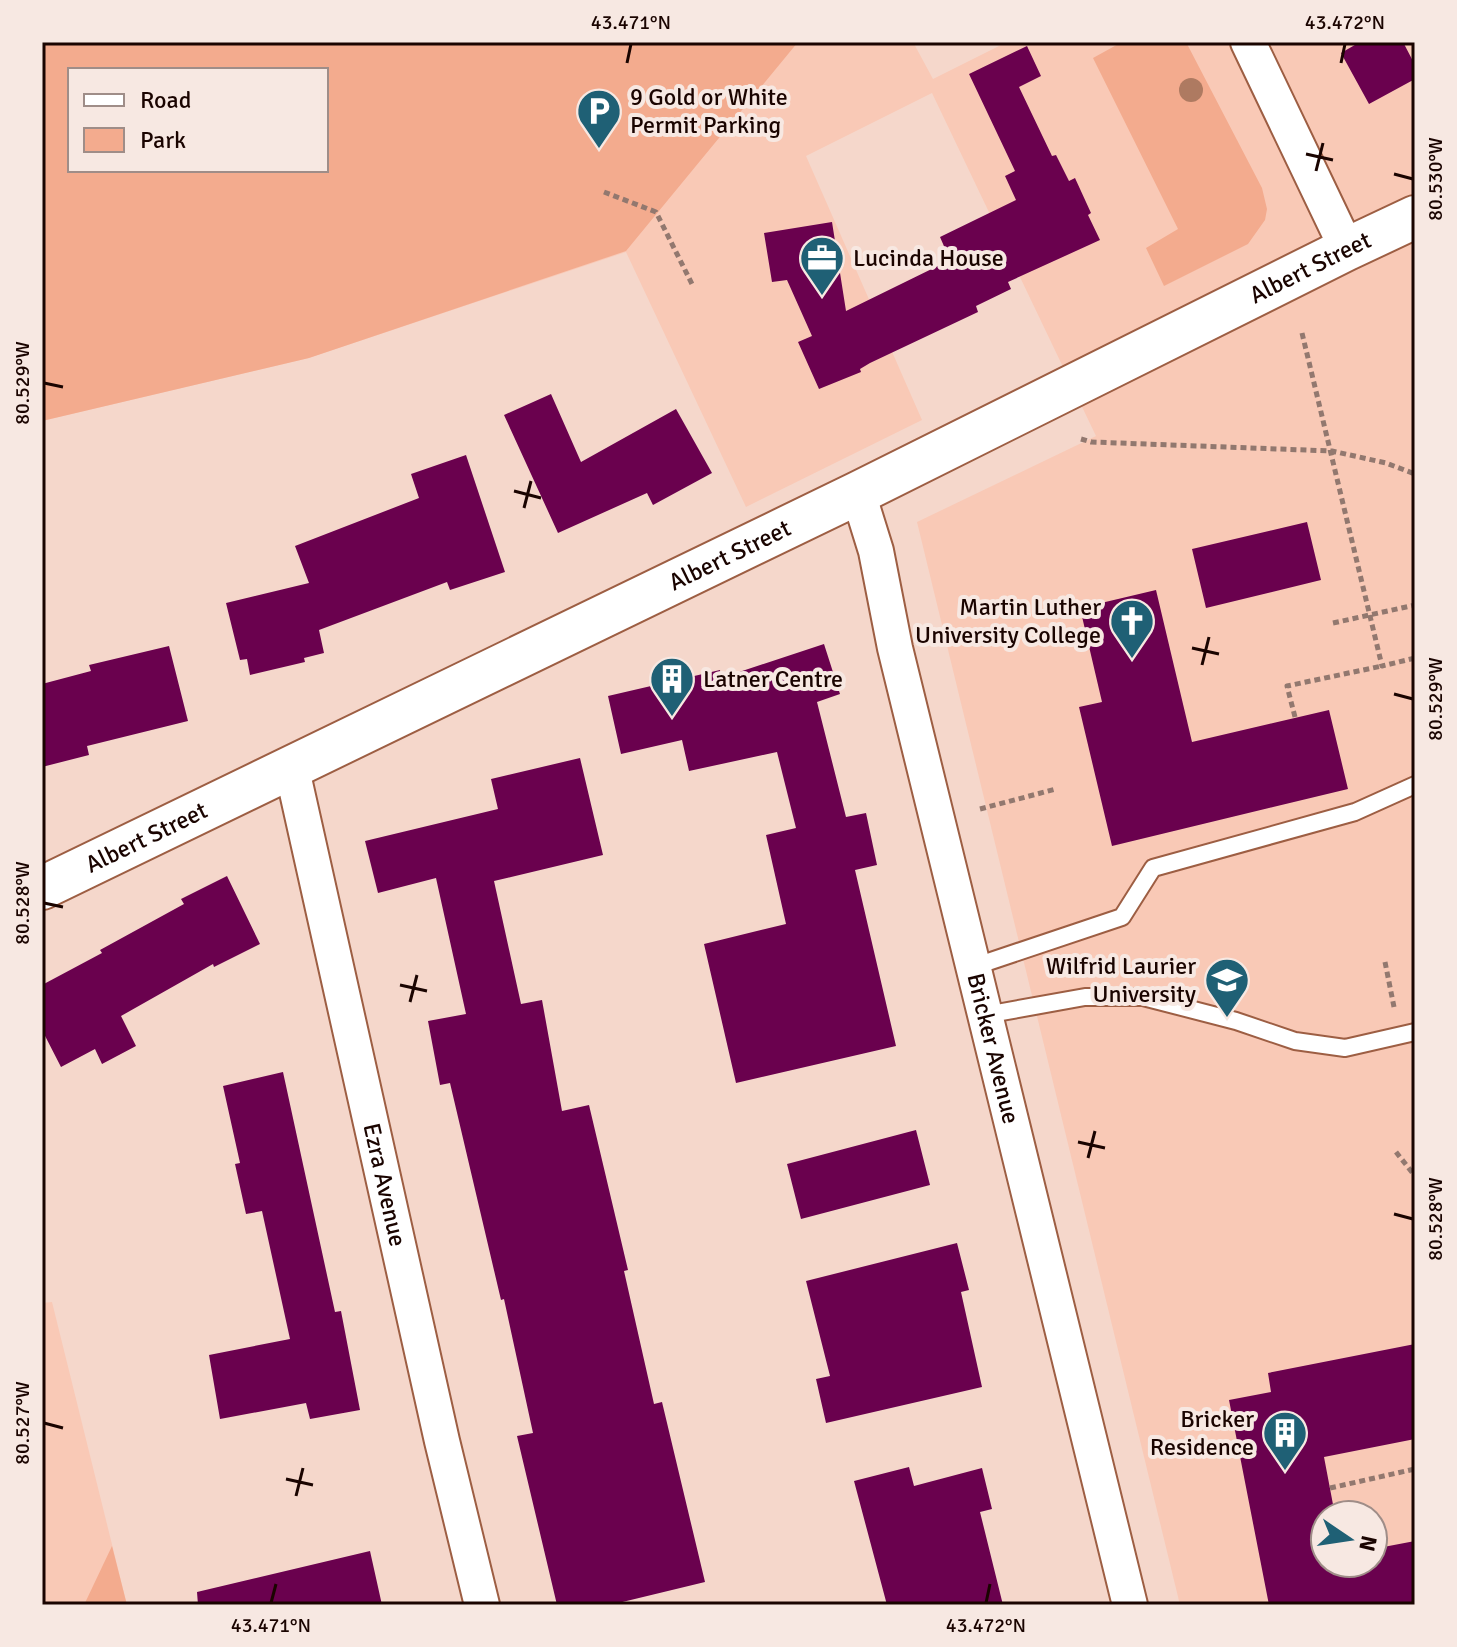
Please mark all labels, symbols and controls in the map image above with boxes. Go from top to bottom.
text: 43.471°N [591,10,671,35]
text: 43.472°N [1305,10,1385,35]
legend [68,68,328,172]
place label: 9 Gold or White Permit Parking [630,82,788,140]
text: Road [140,85,191,115]
parking icon: 9 Gold or White Permit Parking [575,87,623,150]
text: Park [140,125,186,155]
text: 80.530°W [1423,137,1448,221]
street label: Albert Street [1245,225,1376,310]
office icon: Lucinda House [798,234,846,297]
place label: Lucinda House [853,243,1004,273]
text: 80.529°W [10,341,35,425]
street label: Albert Street [664,513,796,597]
place label: Martin Luther University College [915,592,1101,650]
church icon: Martin Luther University College [1108,597,1156,660]
building icon: Latner Centre [648,655,696,718]
text: 80.529°W [1423,657,1448,741]
place label: Latner Centre [703,664,843,694]
street label: Albert Street [81,795,212,880]
text: 80.528°W [10,861,35,945]
place label: Wilfrid Laurier University [1046,951,1196,1009]
school or university icon: Wilfrid Laurier University [1203,956,1251,1019]
street label: Bricker Avenue [960,970,1026,1127]
street label: Ezra Avenue [356,1120,413,1249]
text: 80.528°W [1423,1177,1448,1261]
text: 80.527°W [10,1381,35,1465]
place label: Bricker Residence [1150,1404,1254,1462]
building icon: Bricker Residence [1261,1409,1309,1472]
north arrow [1309,1499,1389,1579]
text: N [1353,1533,1383,1554]
text: 43.471°N [231,1613,311,1638]
text: 43.472°N [946,1613,1026,1638]

